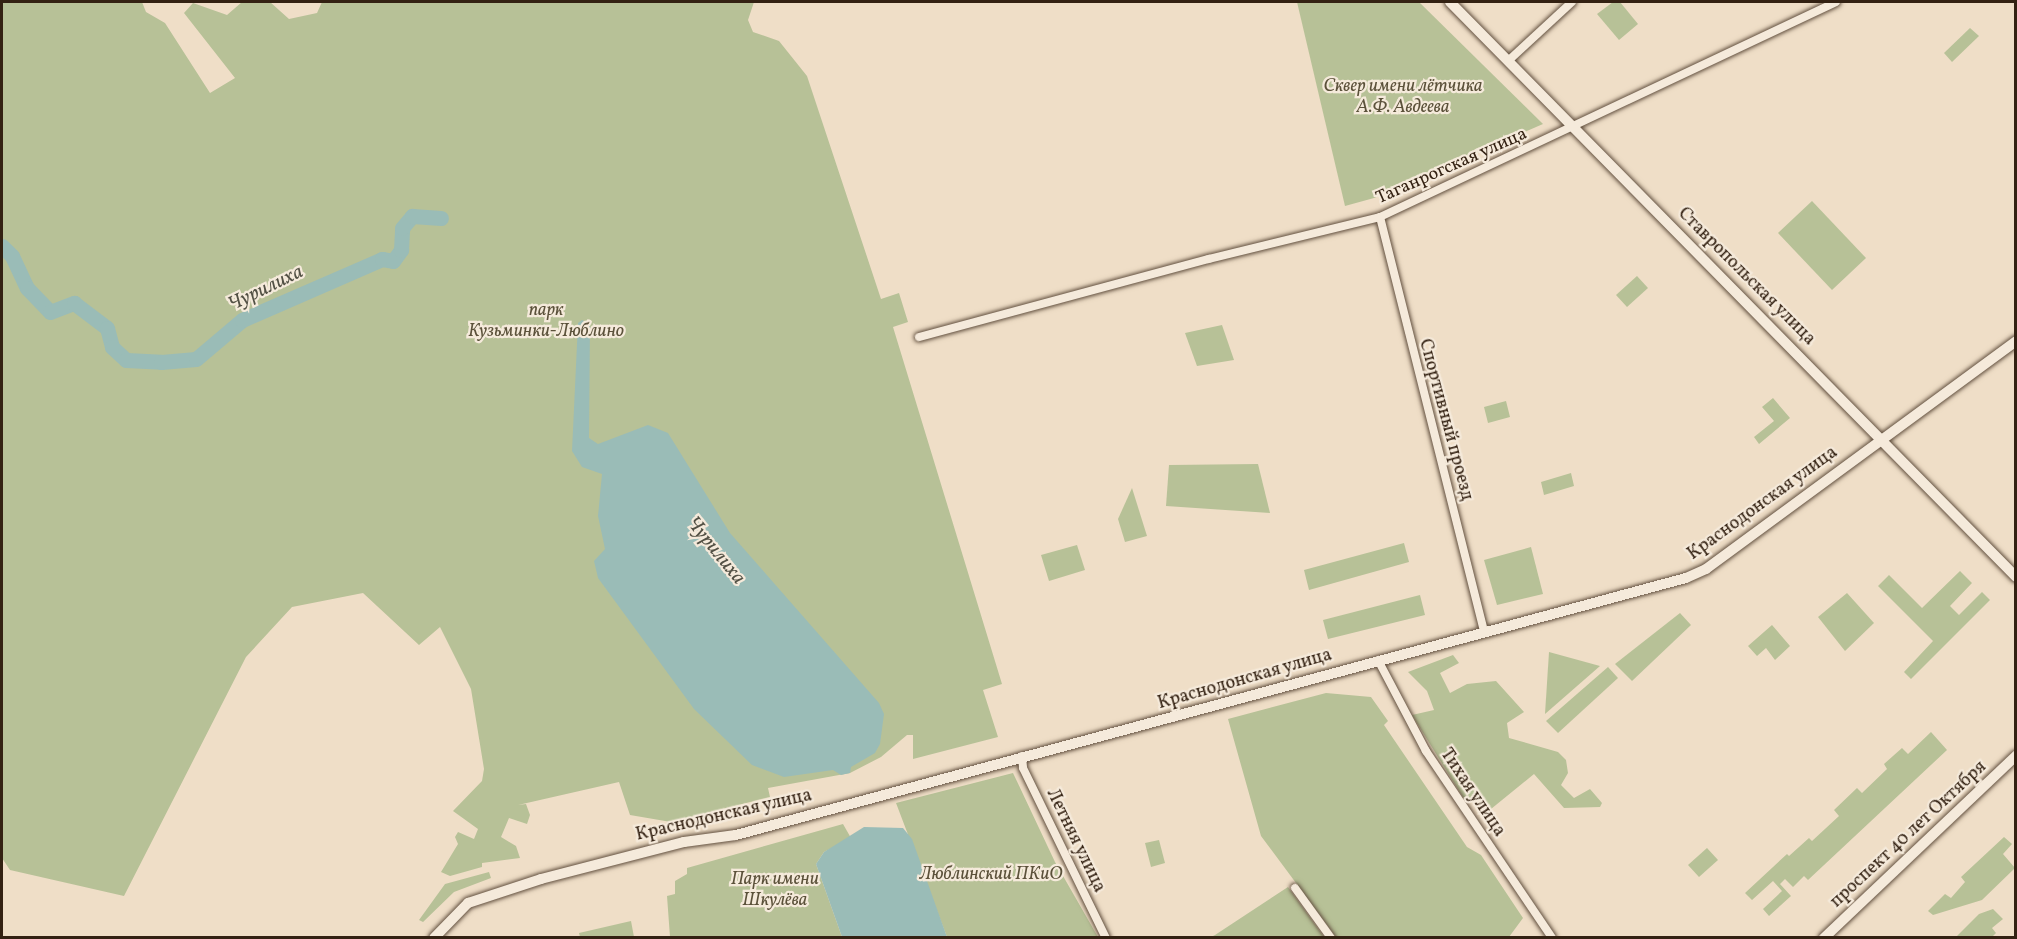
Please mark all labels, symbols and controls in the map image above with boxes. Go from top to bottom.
park label: Сквер имени лётчика А.Ф. Авдеева [1323,77,1483,119]
street label: Таганрогская улица [1373,124,1531,210]
street label: Ставропольская улица [1672,203,1820,351]
water label: Чурилиха [225,261,307,317]
park label: парк Кузьминки-Люблино [468,301,624,344]
street label: Спортивный проезд [1413,337,1477,503]
street label: Краснодонская улица [1684,442,1842,566]
water label: Чурилиха [680,512,750,590]
street label: Краснодонская улица [1155,645,1335,715]
street label: Тихая улица [1434,745,1510,841]
street label: проспект 40 лет Октября [1826,757,1992,913]
street label: Краснодонская улица [634,785,814,847]
street label: Летняя улица [1041,785,1109,897]
park label: Люблинский ПКиО [919,864,1063,886]
park label: Парк имени Шкулёва [731,870,819,912]

